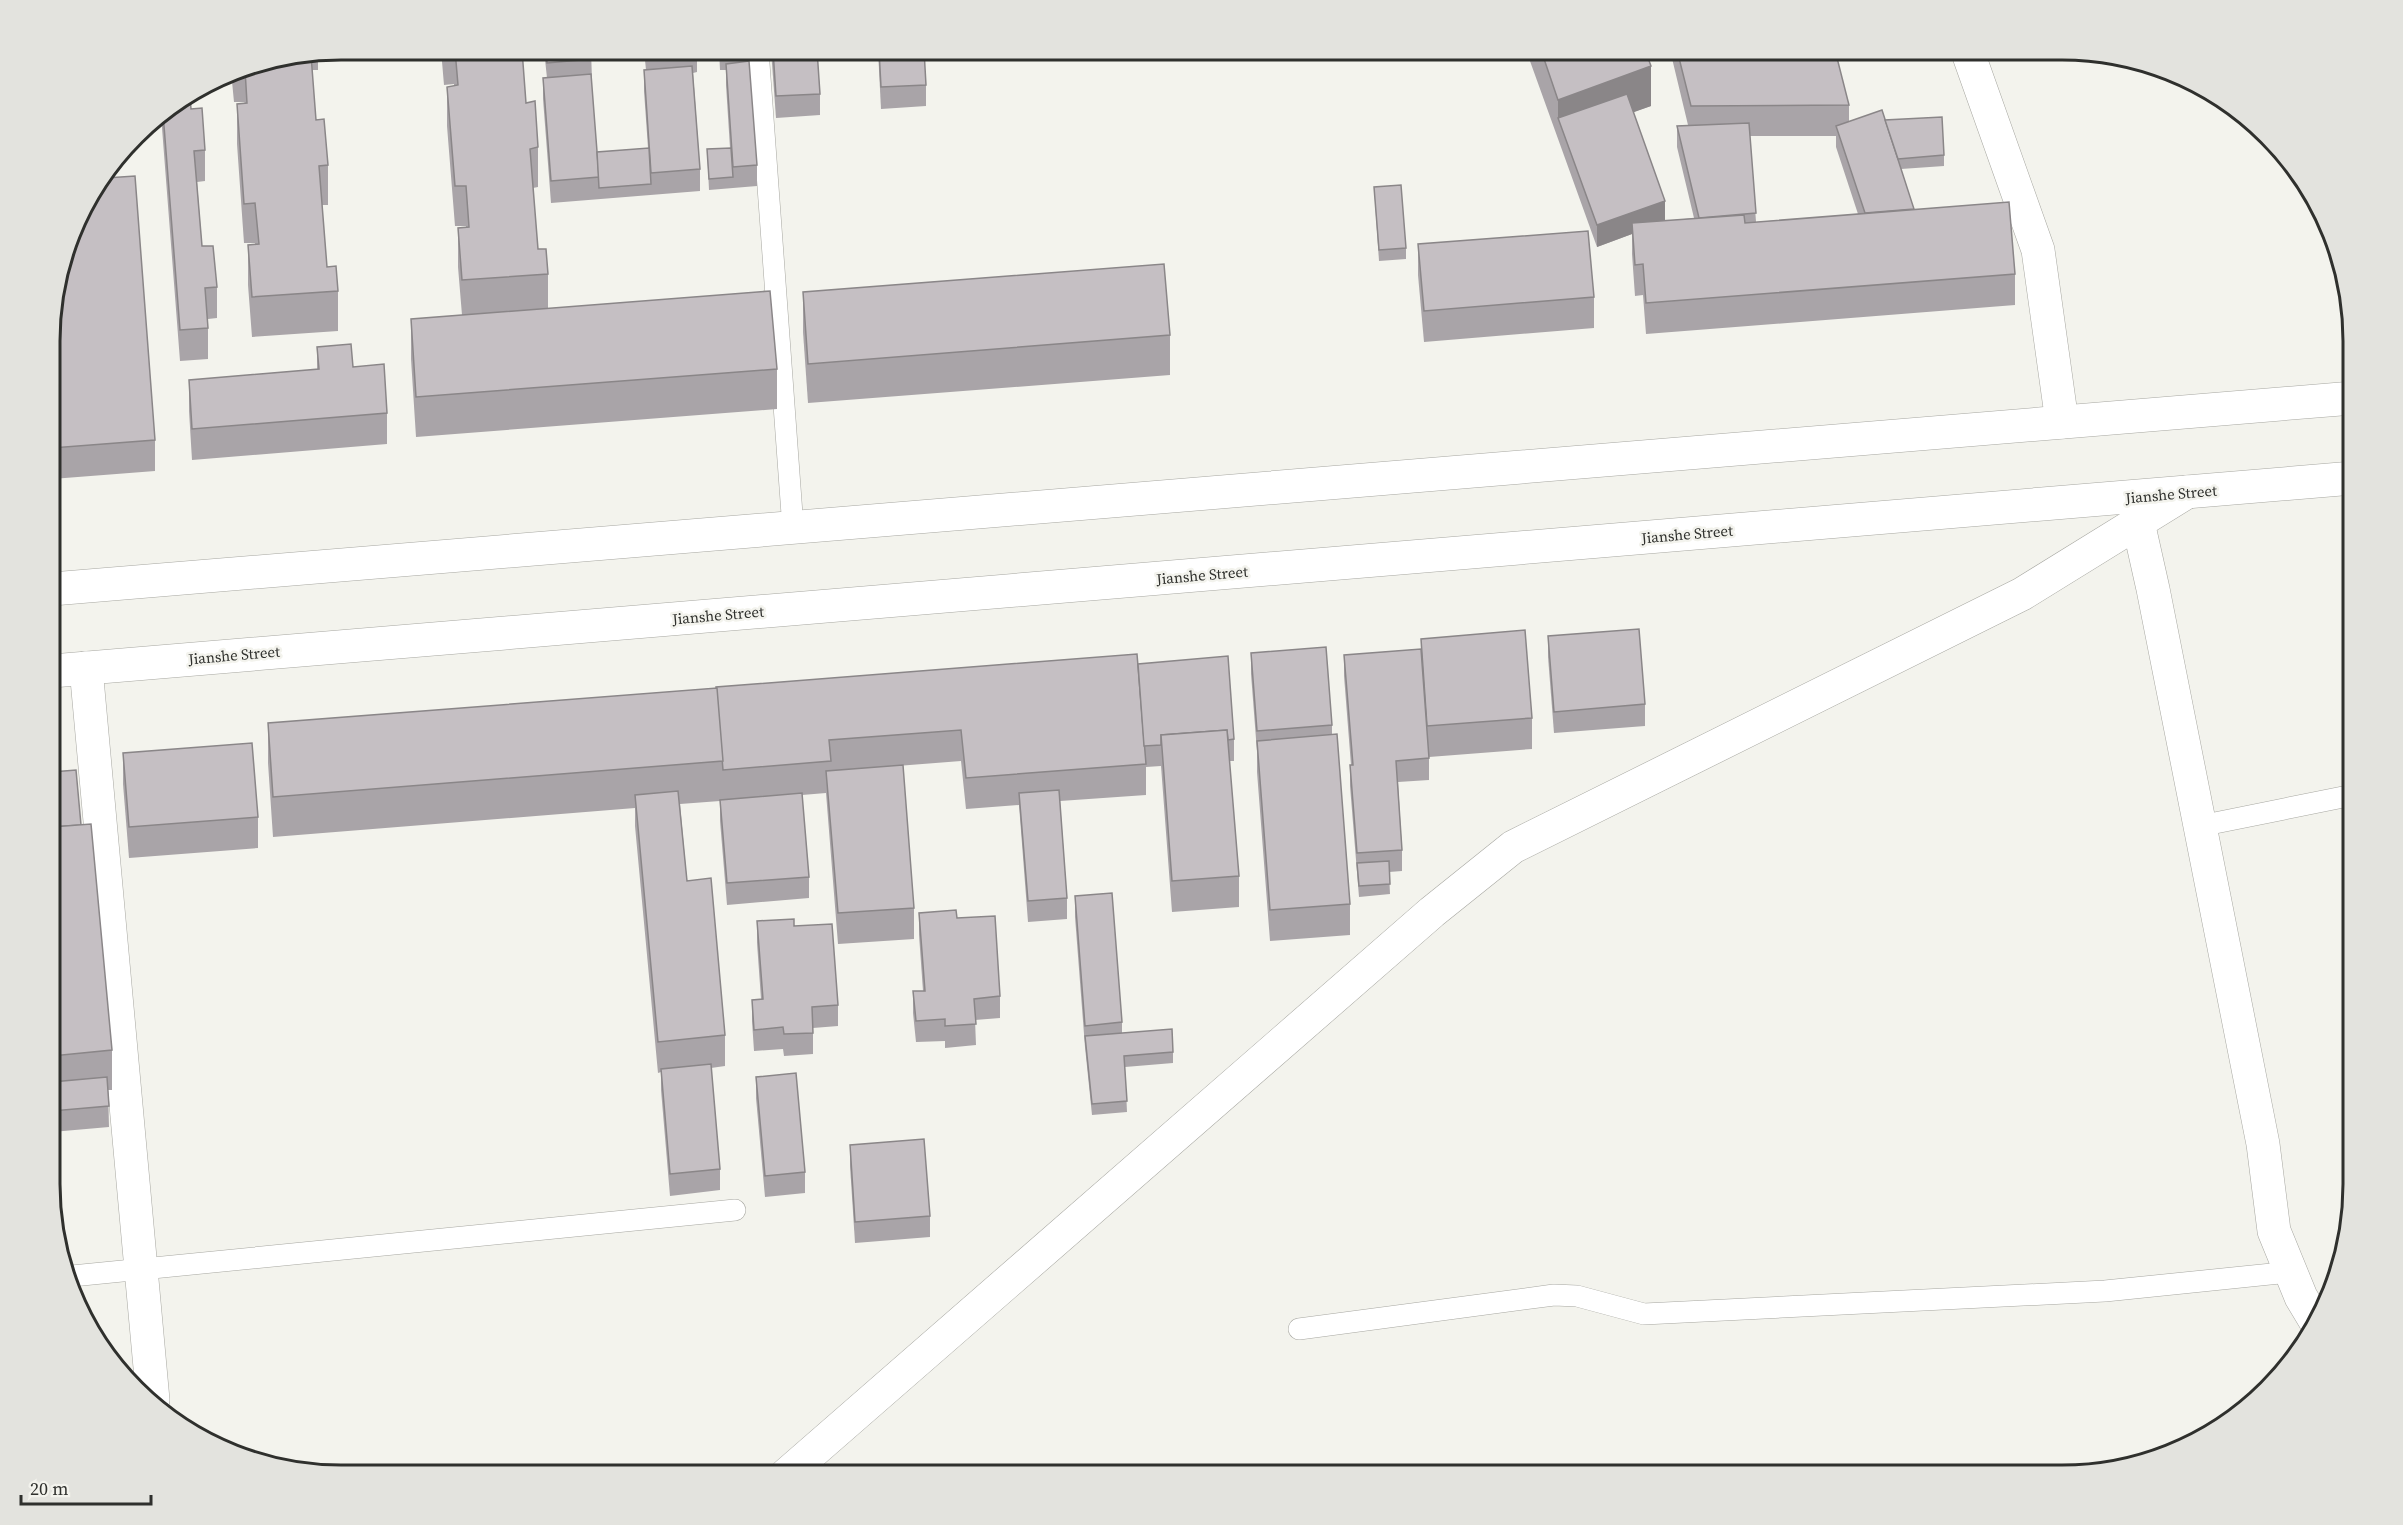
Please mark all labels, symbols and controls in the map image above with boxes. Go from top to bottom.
street label: Jianshe Street [2123,480,2218,509]
street label: Jianshe Street [1639,520,1734,549]
street label: Jianshe Street [1154,561,1249,590]
street label: Jianshe Street [670,601,765,630]
street label: Jianshe Street [186,641,281,670]
scale bar [21,1468,152,1506]
text: 20 m [30,1476,68,1501]

